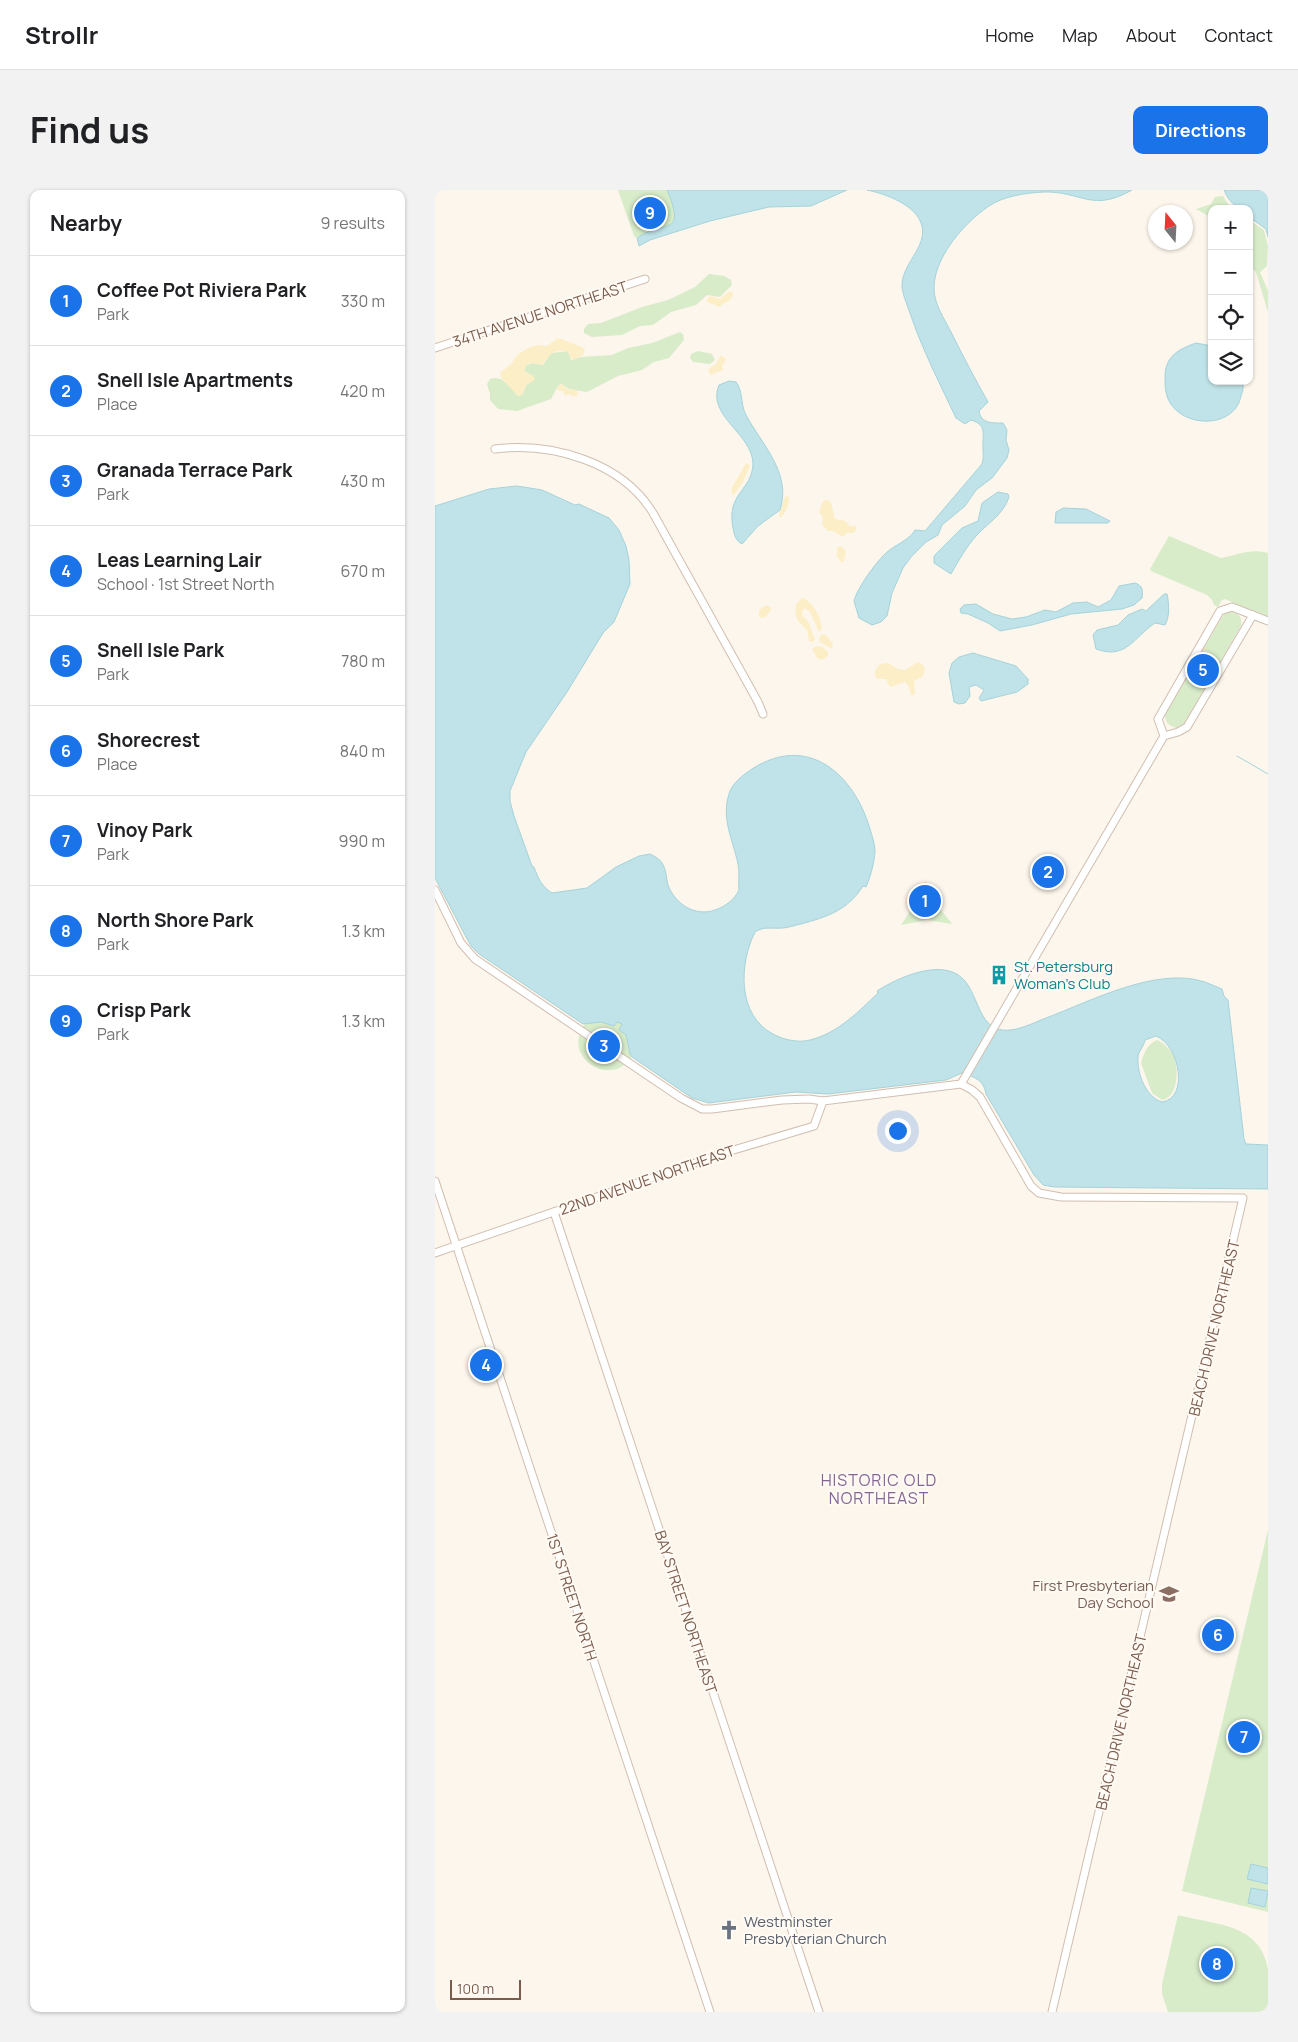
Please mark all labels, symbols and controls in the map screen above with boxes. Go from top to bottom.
text: Strollr [25,18,98,51]
text: Home [985,23,1034,47]
text: Map [1062,23,1098,47]
text: About [1126,23,1176,47]
text: Contact [1204,23,1273,47]
text: Find us [30,106,149,154]
button: Directions [1133,106,1268,154]
pin: 9 [634,194,666,232]
north arrow [1148,205,1193,250]
map controls [1208,205,1253,385]
button: + [1208,205,1253,250]
text: Nearby [50,209,122,237]
text: 9 results [320,212,385,234]
button: − [1208,250,1253,295]
street label: 34TH AVENUE NORTHEAST [450,276,630,352]
text: Coffee Pot Riviera Park [97,277,306,303]
text: 1 [62,290,70,312]
text: 330 m [341,290,385,312]
button: locate [1208,295,1253,340]
text: Park [97,303,129,325]
button: layers [1208,340,1253,385]
text: Snell Isle Apartments [97,367,293,393]
text: 2 [61,380,71,402]
text: 420 m [340,380,385,402]
text: Place [97,393,137,415]
text: Granada Terrace Park [97,457,292,483]
text: 3 [61,470,71,492]
text: 430 m [340,470,385,492]
text: Park [97,483,129,505]
text: Leas Learning Lair [97,547,262,573]
text: 4 [61,560,71,582]
text: 670 m [341,560,385,582]
text: School · 1st Street North [97,573,274,595]
text: Snell Isle Park [97,637,224,663]
text: 5 [61,650,71,672]
text: 780 m [341,650,385,672]
pin: 5 [1187,651,1219,689]
text: Park [97,663,129,685]
text: Shorecrest [97,727,200,753]
text: 6 [61,740,71,762]
text: 840 m [340,740,385,762]
text: Place [97,753,137,775]
text: Vinoy Park [97,817,192,843]
text: 7 [62,830,70,852]
text: 990 m [339,830,385,852]
text: Park [97,843,129,865]
pin: 2 [1032,853,1064,891]
pin: 1 [909,882,941,920]
text: North Shore Park [97,907,253,933]
text: 8 [61,920,71,942]
text: 1.3 km [342,920,385,942]
text: Park [97,933,129,955]
place label: St. Petersburg Woman's Club [1014,956,1113,994]
building icon: St. Petersburg Woman's Club [988,964,1010,986]
text: Crisp Park [97,997,190,1023]
text: 9 [61,1010,71,1032]
text: 1.3 km [342,1010,385,1032]
text: Park [97,1023,129,1045]
pin: 3 [588,1027,620,1065]
your location [885,1118,911,1144]
street label: 22ND AVENUE NORTHEAST [556,1140,738,1220]
street label: BEACH DRIVE NORTHEAST [1183,1238,1245,1418]
pin: 4 [470,1346,502,1384]
district label: HISTORIC OLD NORTHEAST [821,1469,937,1509]
street label: BAY STREET NORTHEAST [650,1528,722,1696]
street label: 1ST STREET NORTH [542,1531,602,1663]
place label: First Presbyterian Day School [1032,1575,1154,1613]
school or university icon: First Presbyterian Day School [1158,1583,1180,1605]
pin: 6 [1202,1616,1234,1654]
street label: BEACH DRIVE NORTHEAST [1090,1632,1152,1812]
pin: 7 [1228,1718,1260,1756]
place label: Westminster Presbyterian Church [744,1911,887,1949]
church icon: Westminster Presbyterian Church [718,1919,740,1941]
pin: 8 [1201,1945,1233,1983]
scale bar [450,1977,521,2000]
text: 100 m [457,1979,494,1998]

